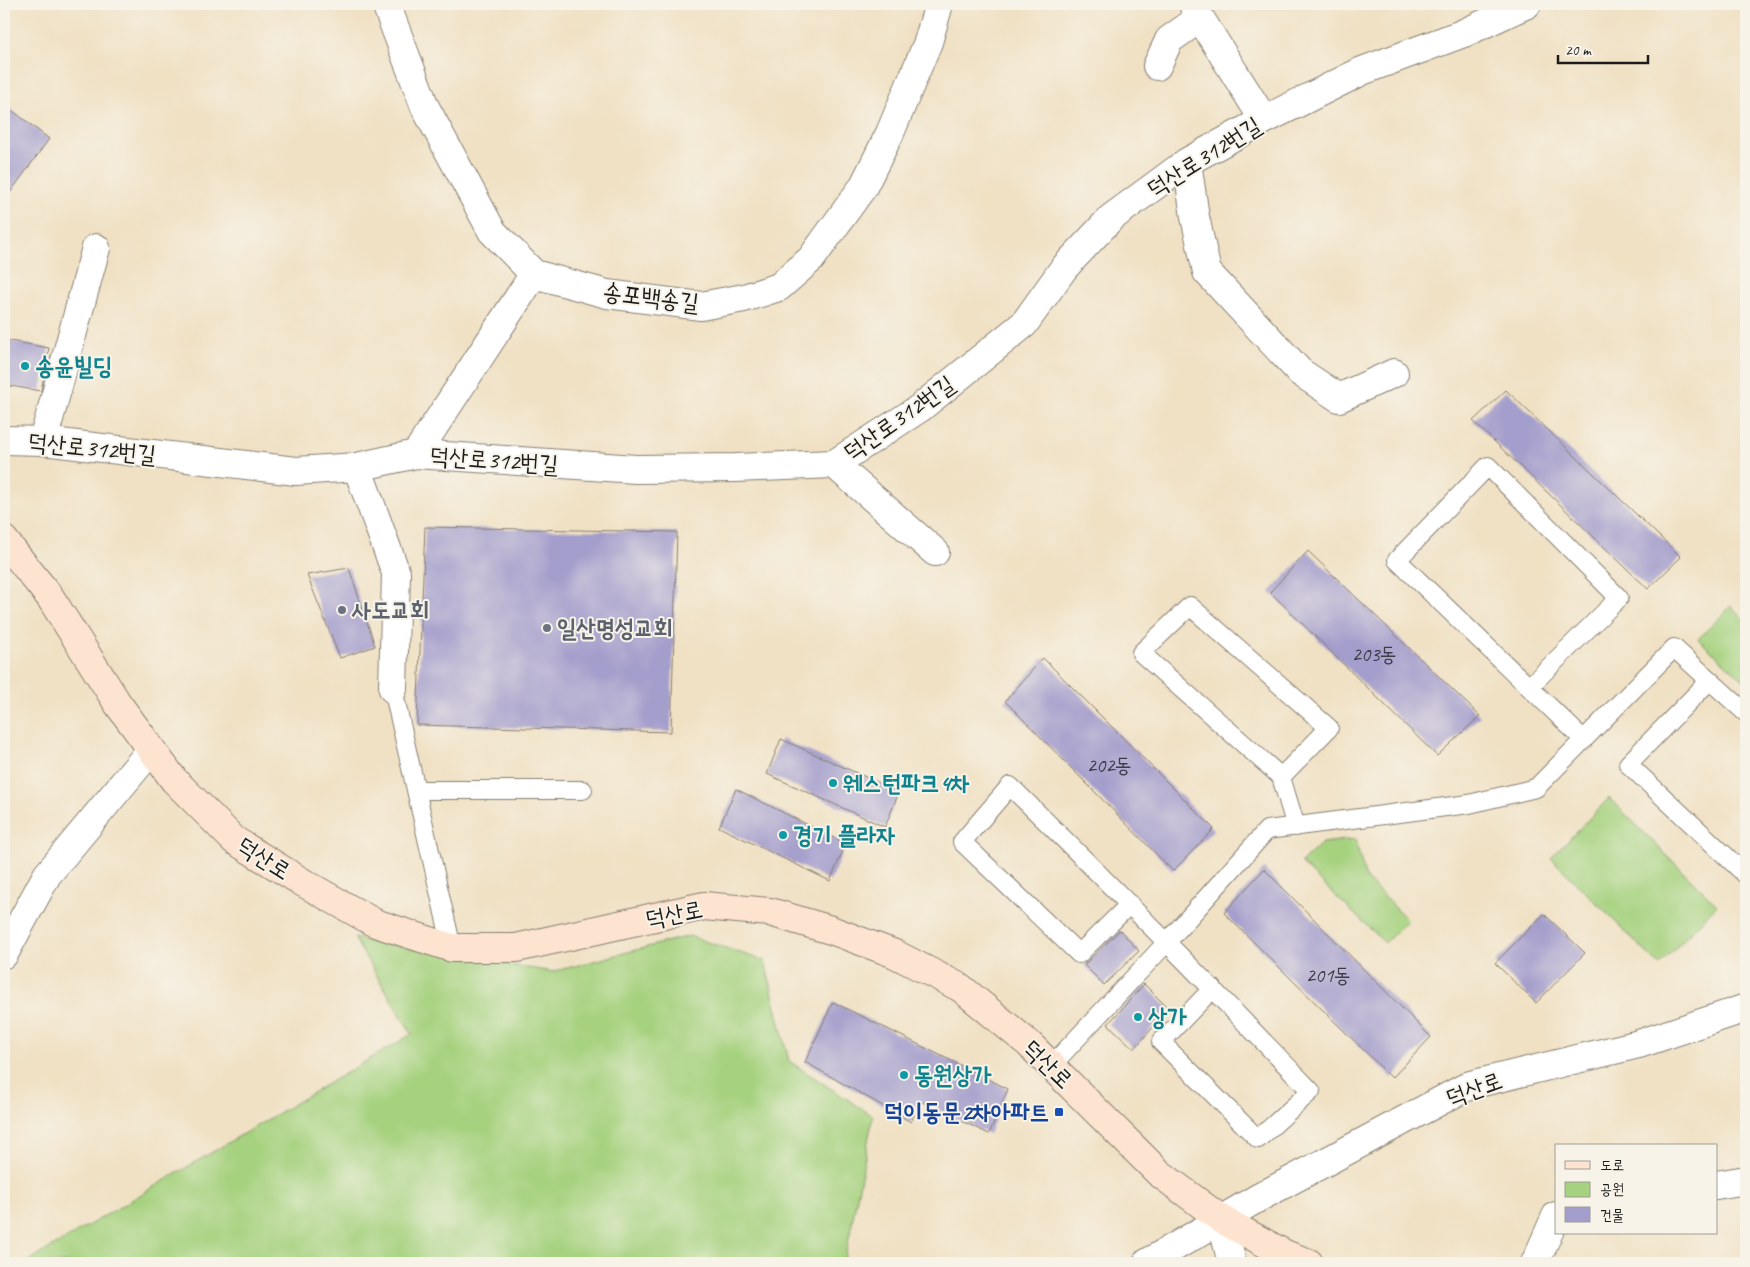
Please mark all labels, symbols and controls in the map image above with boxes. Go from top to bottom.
scale bar [1558,32,1648,64]
text: 20 m [1565,41,1592,60]
street label: 덕산로312번길 [1141,110,1267,204]
street label: 송포백송길 [601,276,701,318]
place label: 송윤빌딩 [35,351,112,381]
marker: 송윤빌딩 [19,360,31,372]
street label: 덕산로312번길 [838,369,960,467]
street label: 덕산로312번길 [26,426,158,470]
street label: 덕산로312번길 [429,441,559,479]
place label: 사도교회 [351,595,429,625]
marker: 사도교회 [336,604,348,616]
place label: 일산명성교회 [557,613,673,643]
marker: 일산명성교회 [541,622,553,634]
house number: 203동 [1351,641,1397,667]
house number: 202동 [1086,752,1132,778]
place label: 웨스턴파크4차 [843,768,970,798]
marker: 웨스턴파크4차 [827,777,839,789]
place label: 경기 플라자 [793,820,895,850]
marker: 경기 플라자 [777,829,789,841]
street label: 덕산로 [231,830,297,886]
street label: 덕산로 [643,894,705,934]
house number: 201동 [1305,962,1351,988]
place label: 상가 [1148,1002,1187,1032]
marker: 상가 [1132,1011,1144,1023]
street label: 덕산로 [1017,1033,1079,1095]
place label: 동원상가 [914,1060,992,1090]
street label: 덕산로 [1442,1065,1506,1113]
marker: 동원상가 [898,1069,910,1081]
place label: 덕이동문2차아파트 [884,1097,1049,1127]
marker: 덕이동문2차아파트 [1053,1106,1065,1118]
legend [1555,1144,1718,1234]
text: 도로 [1600,1156,1624,1175]
text: 공원 [1600,1180,1624,1199]
text: 건물 [1600,1206,1624,1225]

